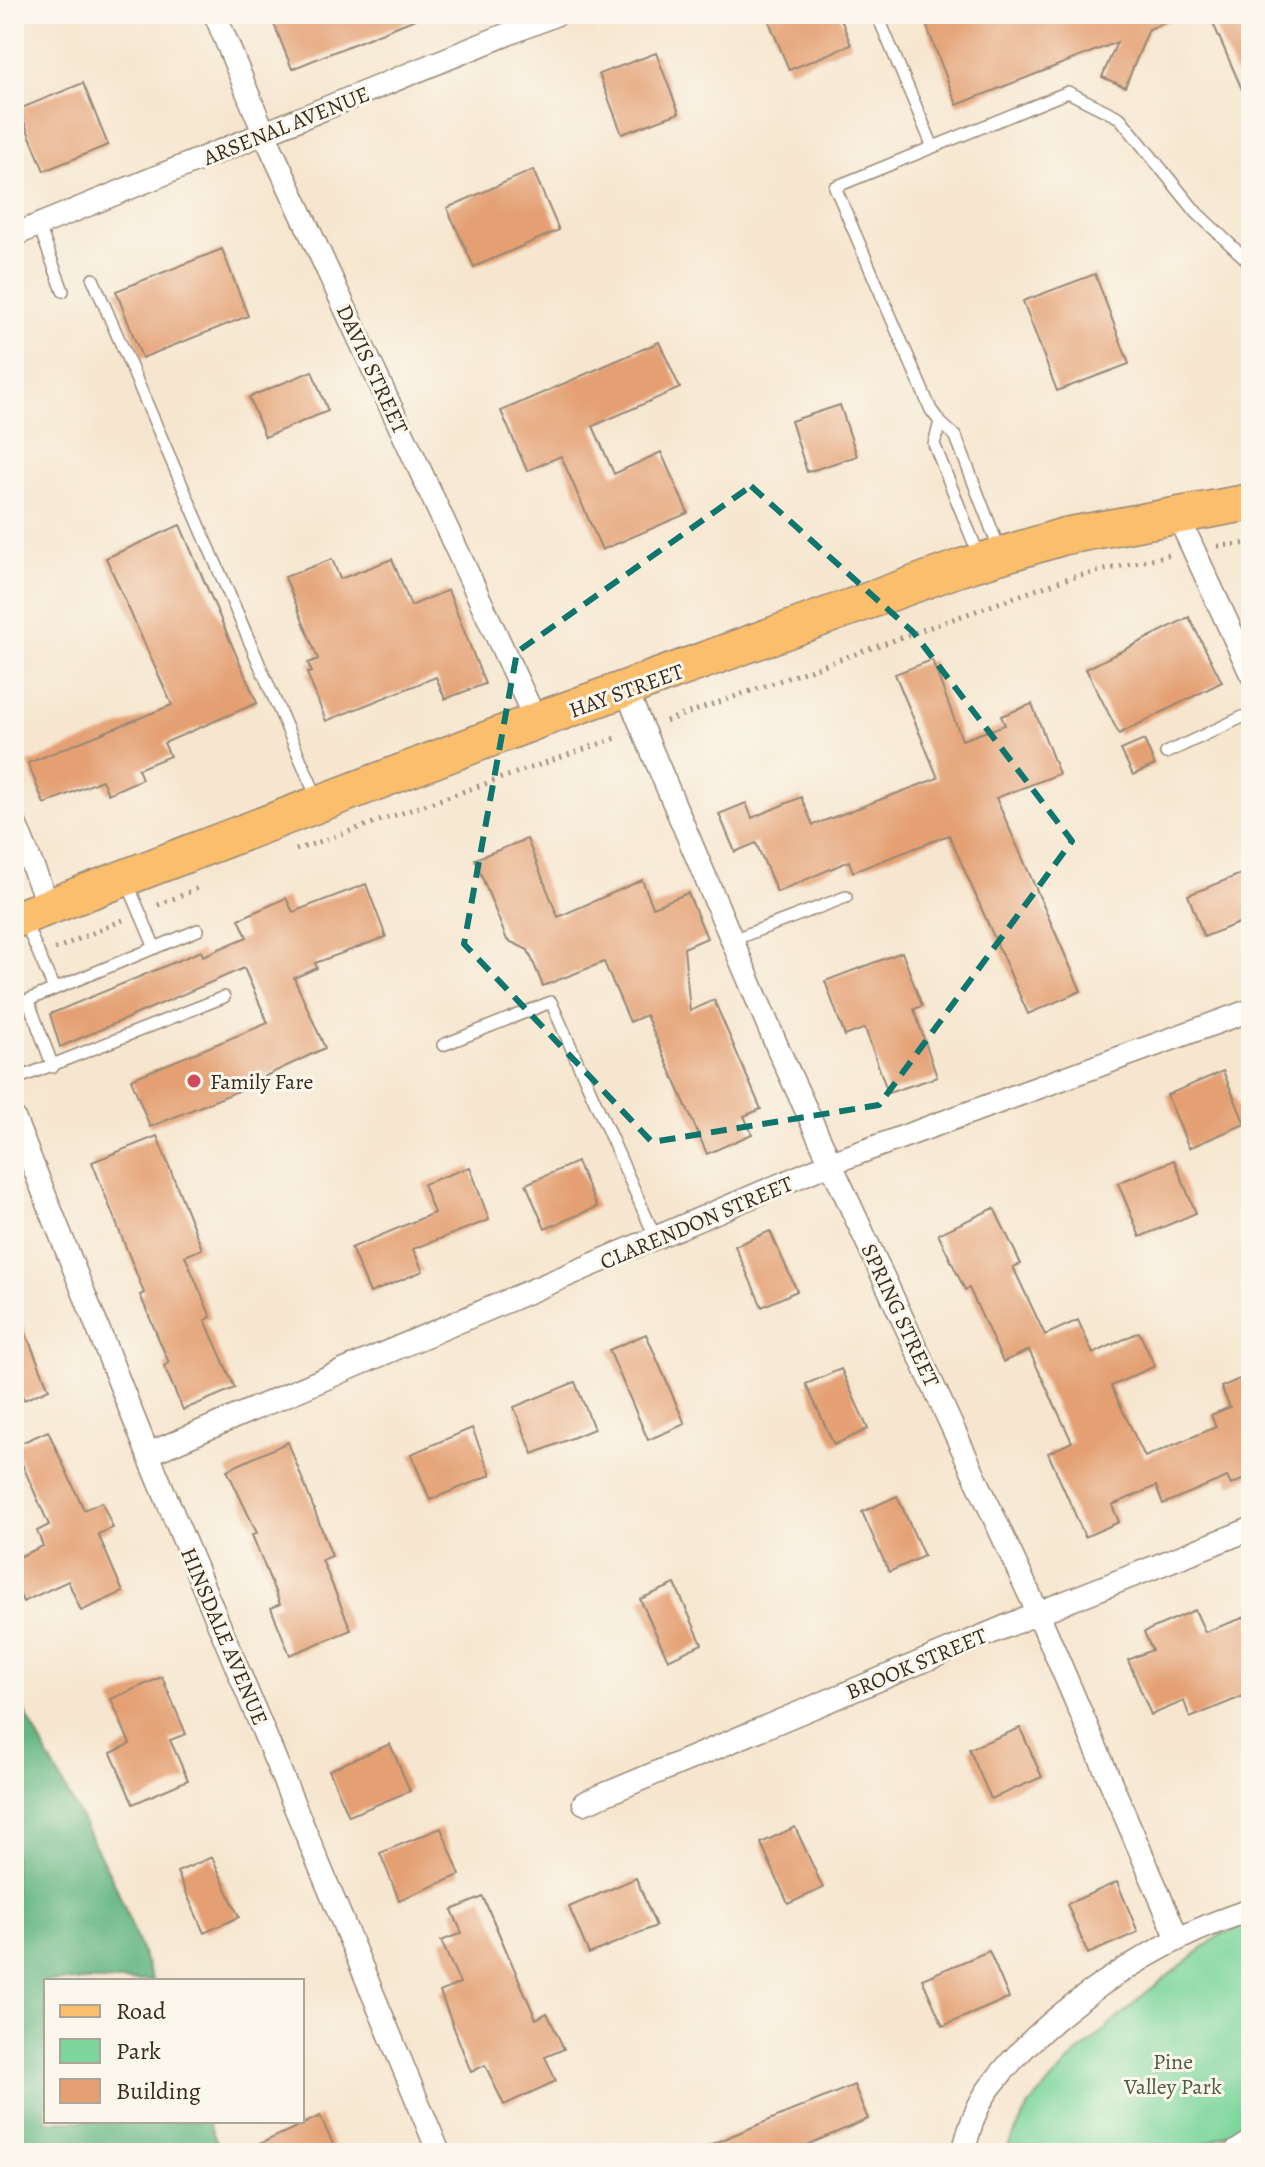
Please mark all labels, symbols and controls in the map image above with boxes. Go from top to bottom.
street label: ARSENAL AVENUE [198,79,374,173]
street label: DAVIS STREET [329,300,415,439]
street label: HAY STREET [565,656,688,726]
place label: Family Fare [210,1067,313,1097]
marker: Family Fare [185,1072,203,1090]
street label: CLARENDON STREET [595,1169,797,1277]
street label: SPRING STREET [854,1239,946,1392]
street label: HINSDALE AVENUE [173,1543,275,1730]
street label: BROOK STREET [841,1621,991,1707]
legend [44,1979,304,2123]
text: Road [116,1995,166,2027]
text: Park [116,2035,161,2067]
park label: Pine Valley Park [1123,2047,1222,2102]
text: Building [116,2075,201,2107]

